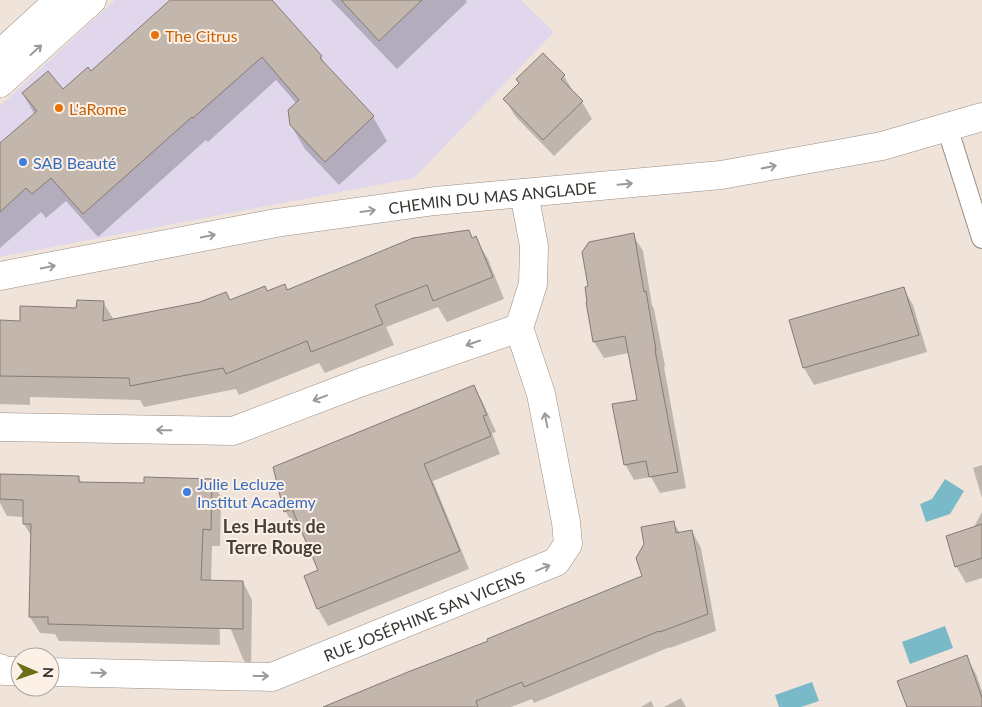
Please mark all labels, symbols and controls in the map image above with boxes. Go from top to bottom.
place label: The Citrus [165,26,238,45]
marker: The Citrus [149,29,161,41]
one-way arrow [30,44,43,56]
place label: L'aRome [69,99,127,118]
marker: L'aRome [53,102,65,114]
place label: SAB Beauté [33,153,116,172]
marker: SAB Beauté [17,156,29,168]
one-way arrow [761,161,777,171]
street label: CHEMIN DU MAS ANGLADE [387,177,597,217]
one-way arrow [617,179,633,189]
one-way arrow [360,205,376,215]
one-way arrow [199,231,215,241]
one-way arrow [39,261,55,271]
one-way arrow [465,339,481,349]
one-way arrow [313,394,328,403]
one-way arrow [541,412,551,428]
one-way arrow [156,425,172,434]
place label: Julie Lecluze Institut Academy [197,474,317,511]
marker: Julie Lecluze Institut Academy [181,486,193,498]
district label: Les Hauts de Terre Rouge [223,515,326,558]
one-way arrow [535,562,550,571]
street label: RUE JOSÉPHINE SAN VICENS [321,566,527,665]
north arrow [10,647,60,697]
text: N [40,667,57,678]
one-way arrow [90,668,106,678]
one-way arrow [253,672,269,681]

